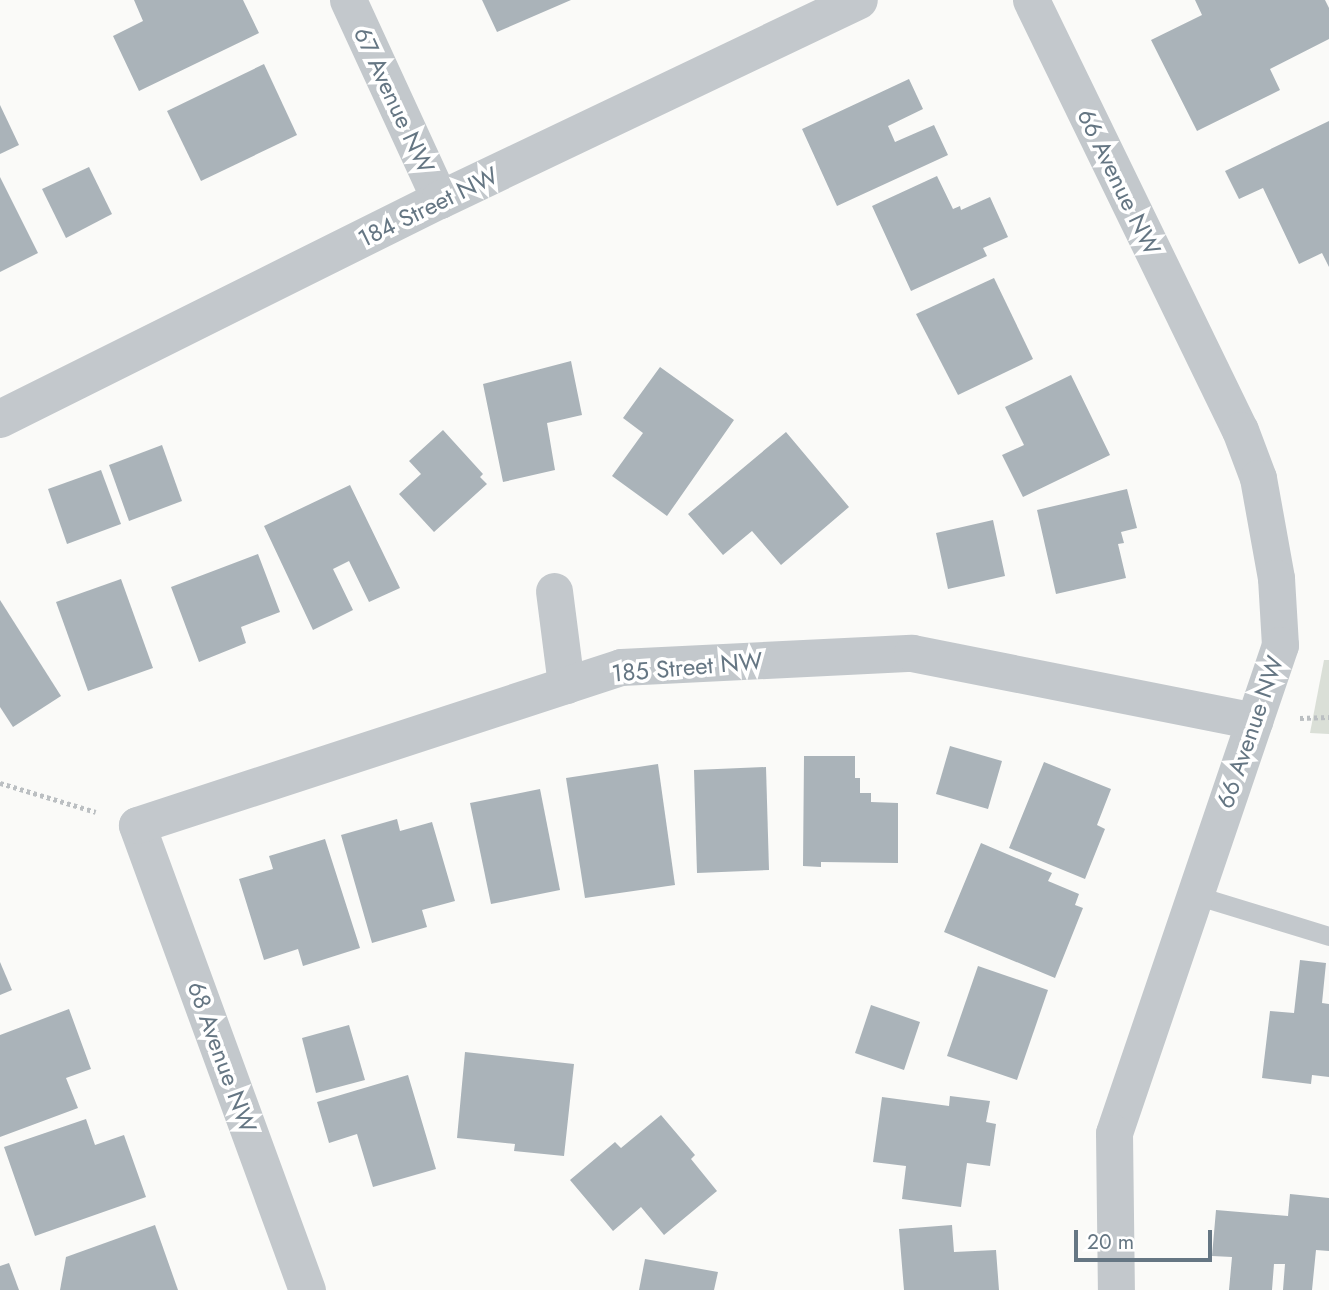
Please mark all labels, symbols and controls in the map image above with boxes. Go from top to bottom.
street label: 67 Avenue NW [348,22,440,178]
street label: 66 Avenue NW [1071,104,1167,260]
street label: 184 Street NW [353,161,503,253]
street label: 185 Street NW [610,646,764,688]
street label: 66 Avenue NW [1210,652,1290,812]
street label: 68 Avenue NW [181,978,263,1136]
scale bar [1077,1216,1215,1260]
text: 20 m [1087,1227,1134,1257]

